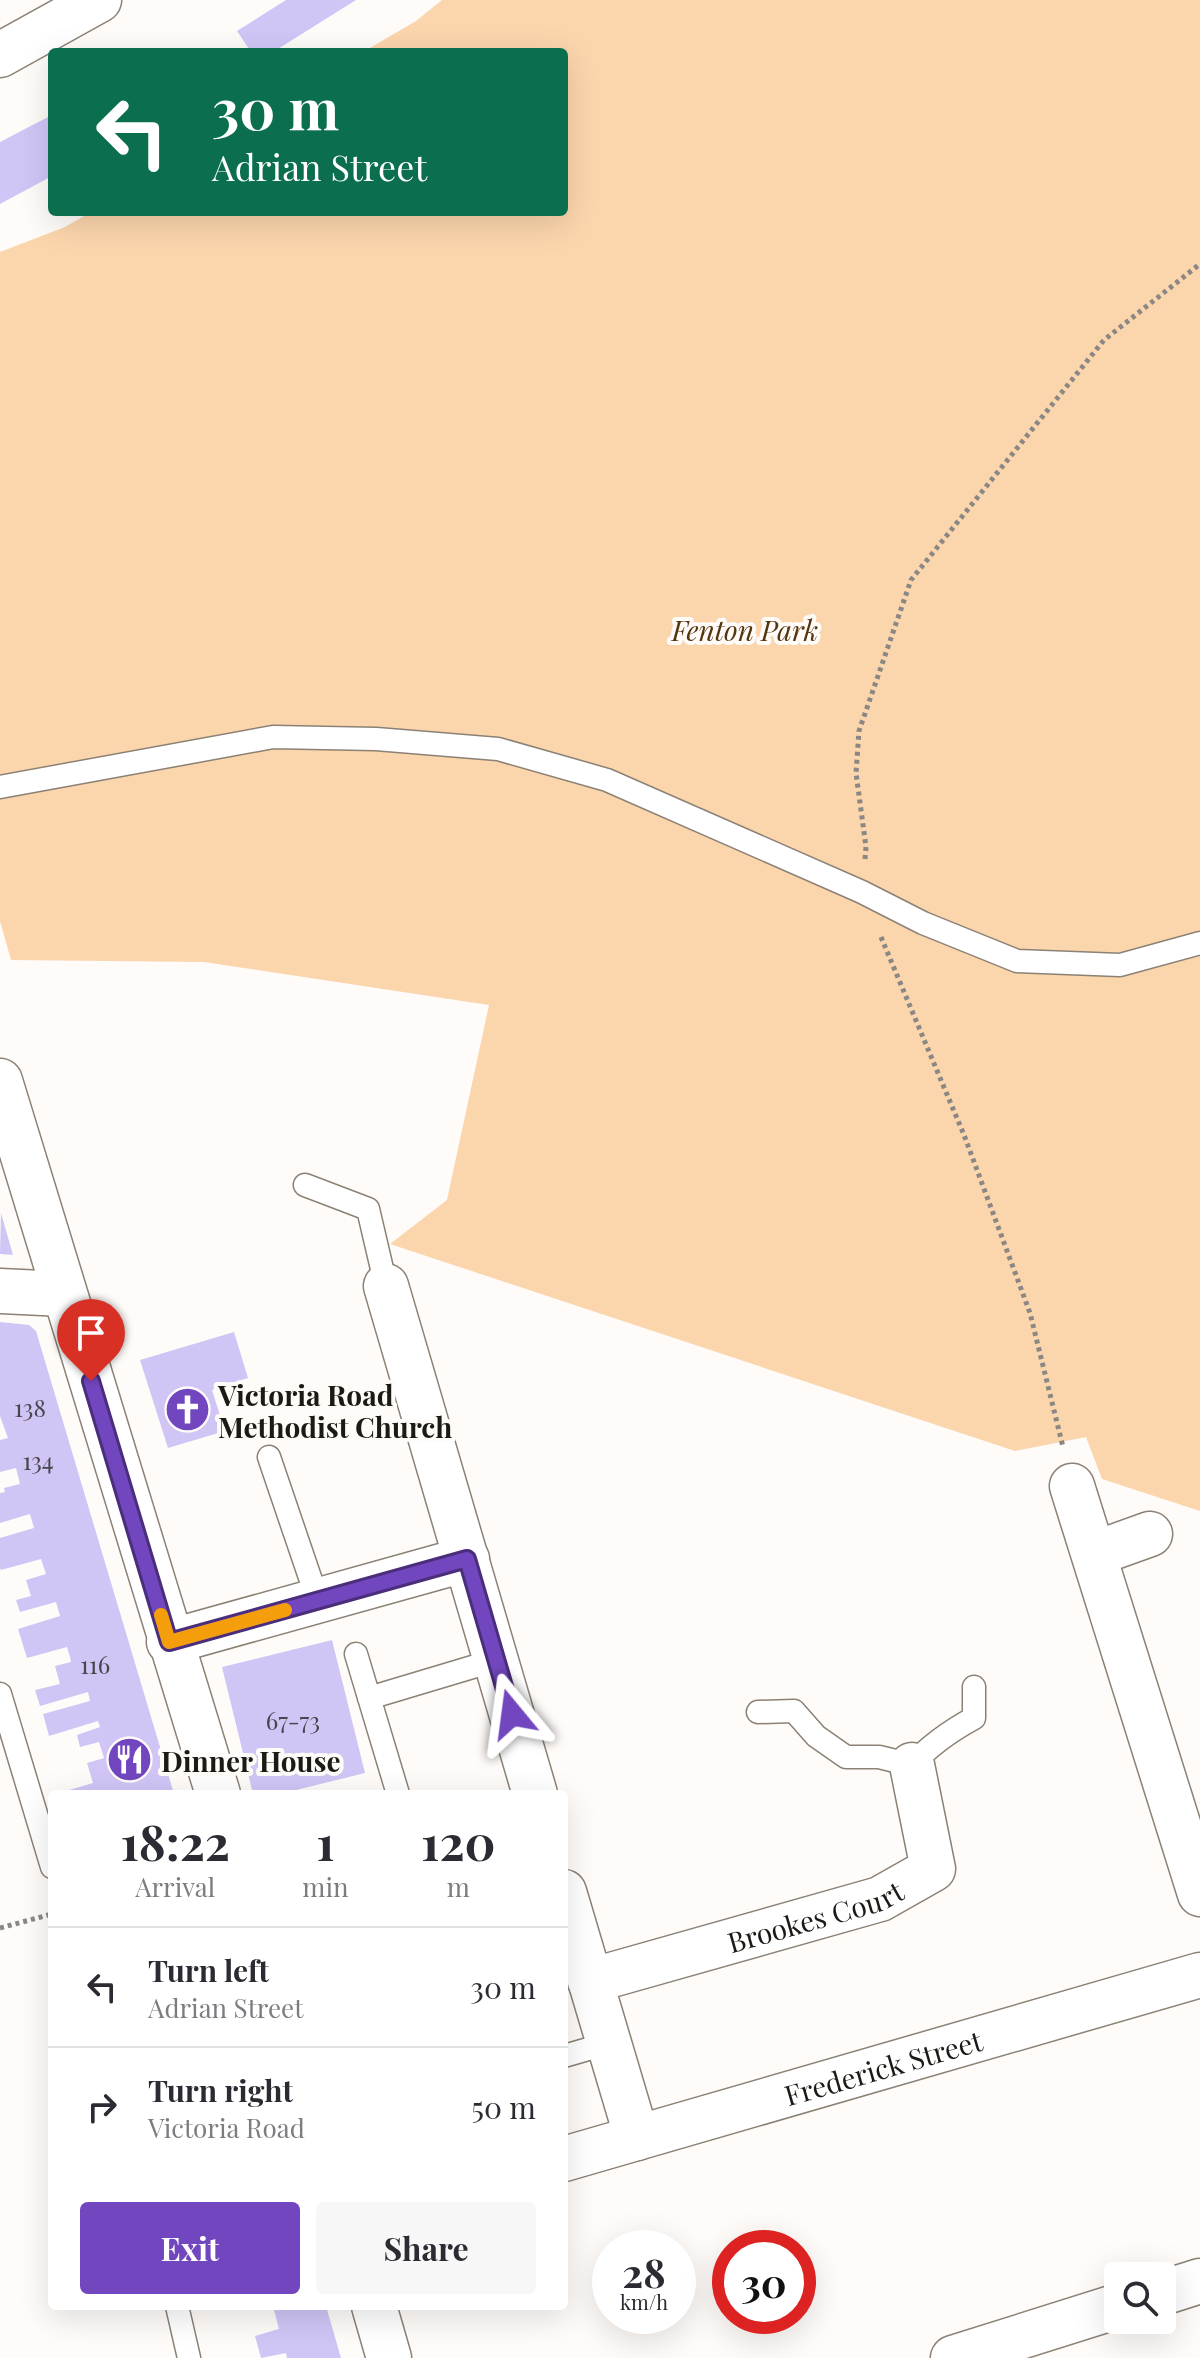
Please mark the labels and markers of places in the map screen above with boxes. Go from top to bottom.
pin [57,1299,125,1381]
place label: Victoria Road Methodist Church [217,1376,452,1445]
church icon: Victoria Road Methodist Church [163,1386,211,1434]
restaurant icon: Dinner House [106,1736,154,1784]
place label: Dinner House [161,1742,341,1779]

